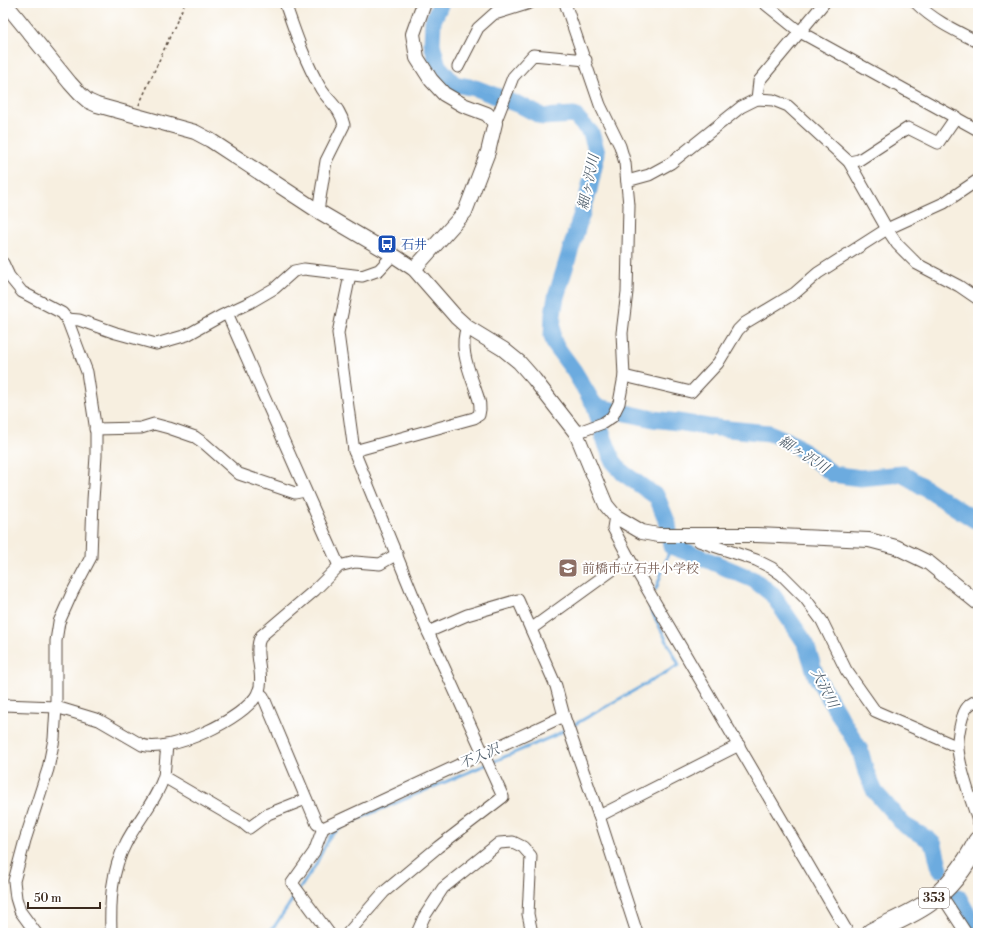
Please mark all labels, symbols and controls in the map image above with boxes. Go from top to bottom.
water label: 細ヶ沢川 [574,151,604,211]
bus stop icon: 石井 [376,233,398,255]
place label: 石井 [401,237,427,253]
water label: 細ヶ沢川 [775,432,834,479]
school or university icon: 前橋市立石井小学校 [557,557,579,579]
place label: 前橋市立石井小学校 [582,561,699,577]
water label: 大沢川 [807,666,843,713]
water label: 不入沢 [457,740,504,773]
scale bar [28,884,100,910]
road number: 353 [919,888,949,908]
text: 50 m [34,891,62,906]

